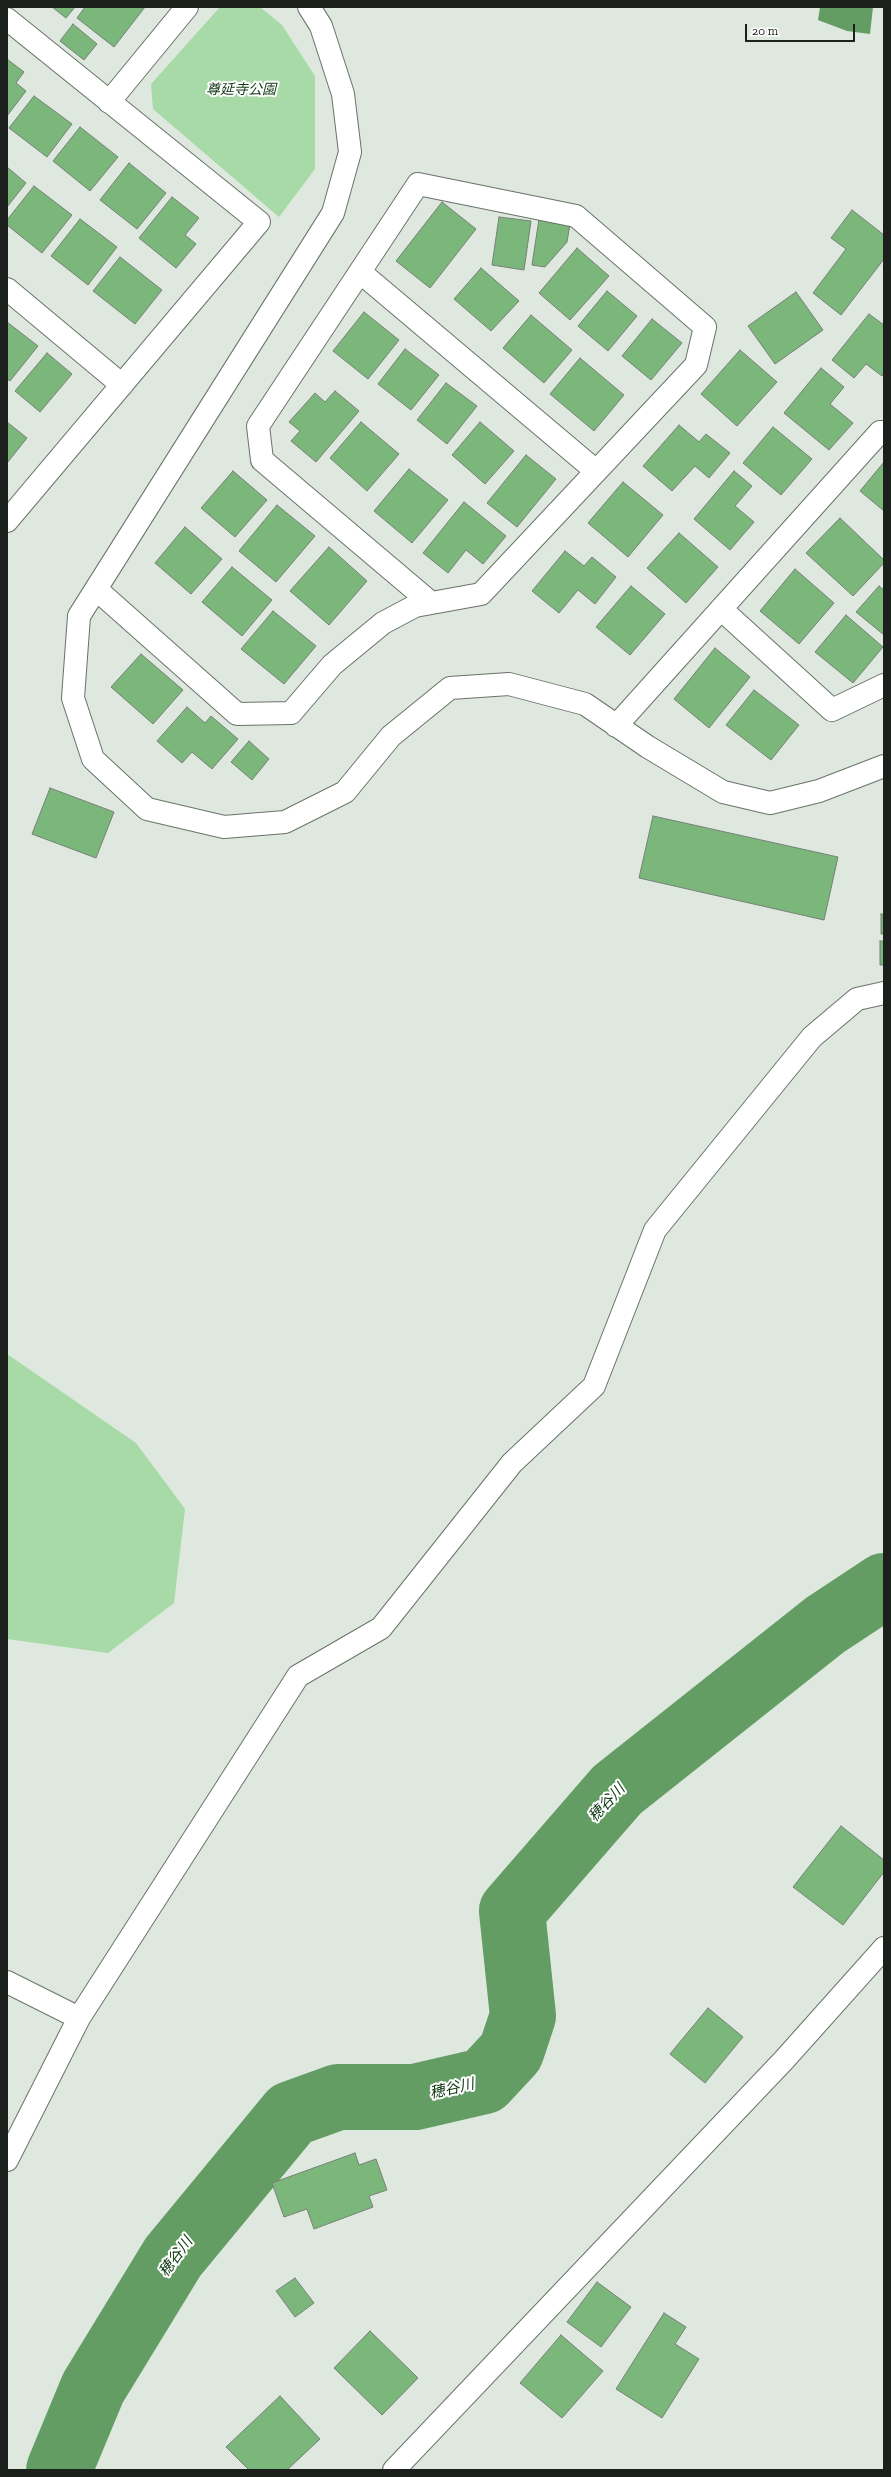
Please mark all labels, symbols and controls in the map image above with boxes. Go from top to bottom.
scale bar [747,16,857,42]
text: 20 m [752,24,778,38]
park label: 尊延寺公園 [206,82,276,98]
water label: 穂谷川 [585,1780,629,1826]
water label: 穂谷川 [428,2075,476,2103]
water label: 穂谷川 [155,2234,197,2280]

